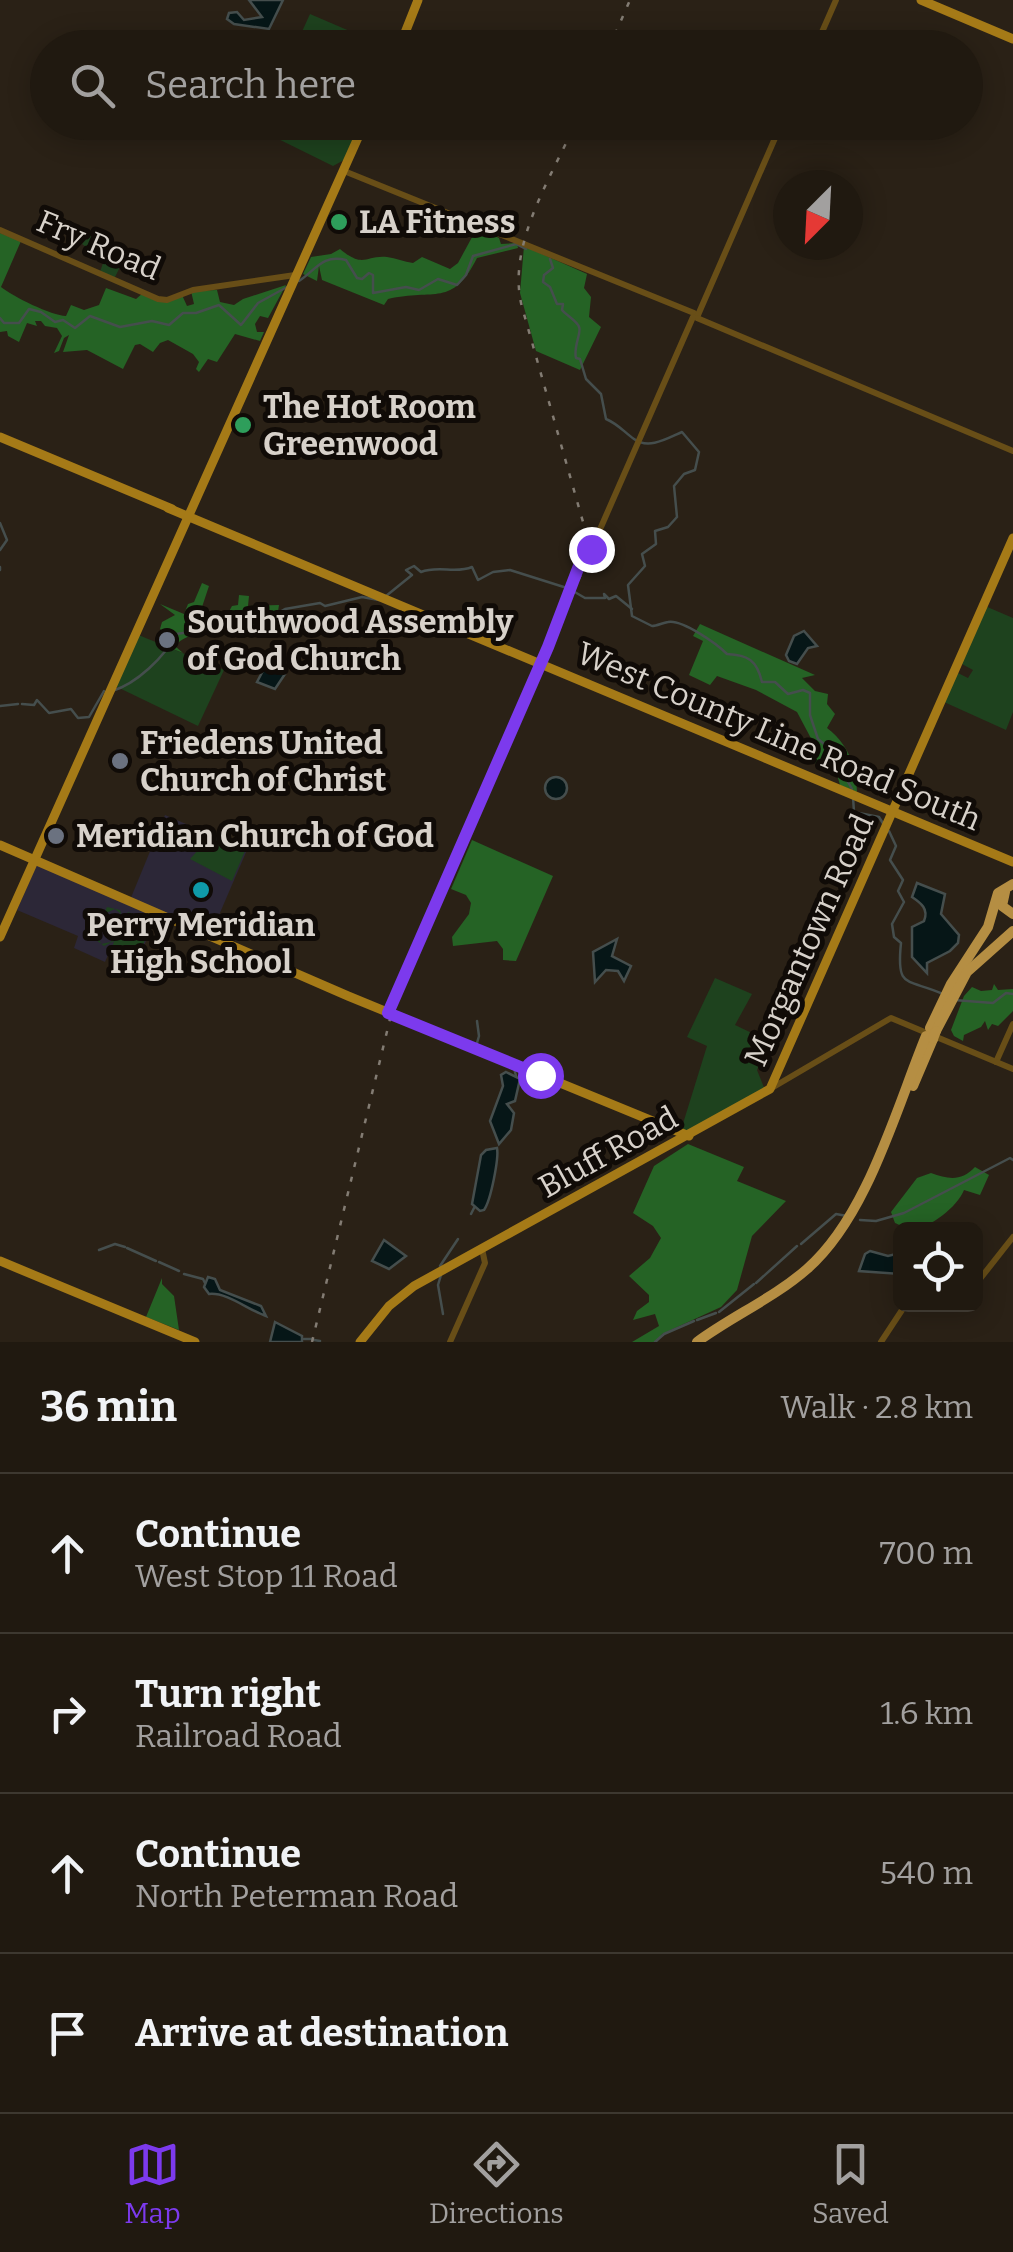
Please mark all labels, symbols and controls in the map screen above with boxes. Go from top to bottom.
search box [30,30,983,140]
icon: search [65,58,120,113]
text: Search here [145,62,356,108]
north arrow [773,170,863,260]
street label: Fry Road [31,202,167,288]
place label: LA Fitness [359,203,515,241]
marker: LA Fitness [328,211,350,233]
place label: The Hot Room Greenwood [263,388,476,463]
marker: The Hot Room Greenwood [232,414,254,436]
route end [569,527,615,573]
place label: Southwood Assembly of God Church [187,603,513,678]
marker: Southwood Assembly of God Church [156,629,178,651]
street label: West County Line Road South [571,634,987,838]
place label: Friedens United Church of Christ [140,724,387,799]
marker: Friedens United Church of Christ [109,750,131,772]
street label: Morgantown Road [736,808,882,1072]
place label: Meridian Church of God [76,817,434,855]
marker: Meridian Church of God [45,825,67,847]
marker: Perry Meridian High School [190,879,212,901]
place label: Perry Meridian High School [87,906,316,981]
route start [518,1053,564,1099]
street label: Bluff Road [532,1098,684,1206]
map controls [893,1222,983,1312]
button: locate [893,1222,983,1312]
text: 36 min [40,1382,177,1432]
text: Walk · 2.8 km [781,1388,973,1426]
text: Continue [135,1511,301,1557]
icon: ahead [40,1526,95,1581]
text: 700 m [880,1534,973,1572]
text: West Stop 11 Road [135,1557,398,1595]
text: Turn right [135,1671,321,1717]
icon: right [40,1686,95,1741]
text: 1.6 km [881,1694,973,1732]
text: Railroad Road [135,1717,342,1755]
text: Continue [135,1831,301,1877]
icon: ahead [40,1846,95,1901]
text: 540 m [880,1854,973,1892]
text: North Peterman Road [135,1877,458,1915]
icon: arrive [40,2006,95,2061]
text: Arrive at destination [135,2010,508,2056]
tab: Map [124,2137,181,2230]
tab: Directions [429,2137,564,2230]
tab: Saved [812,2137,889,2230]

